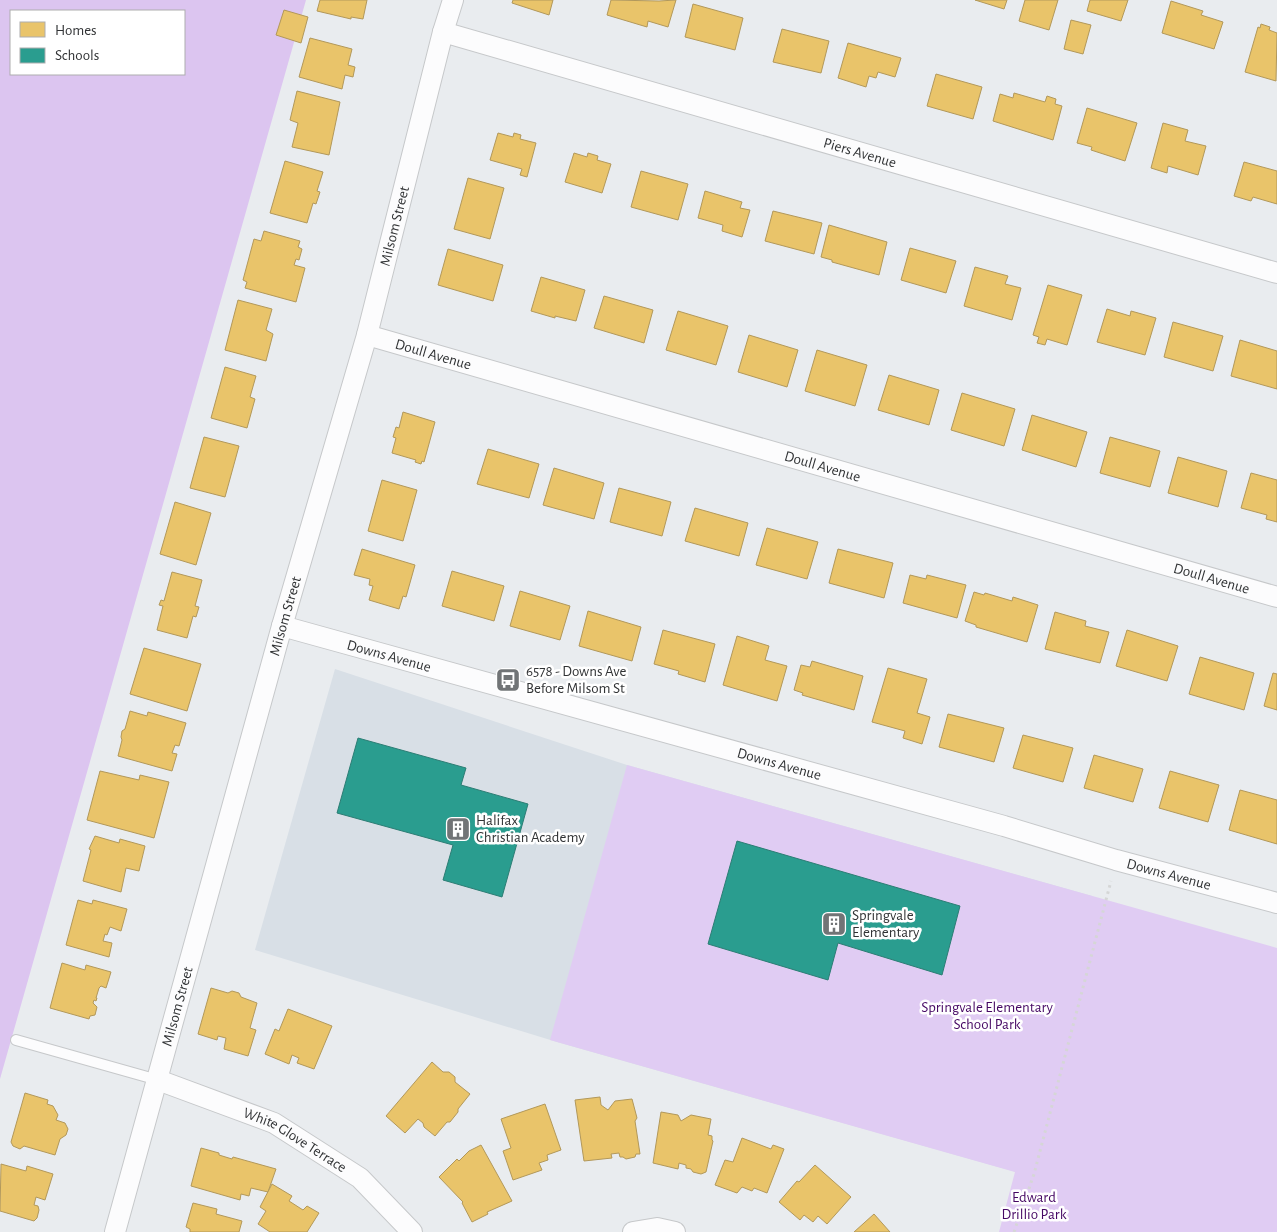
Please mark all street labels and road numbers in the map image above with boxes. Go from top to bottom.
street label: Piers Avenue [822,135,898,171]
street label: Milsom Street [378,185,412,268]
street label: Doull Avenue [393,337,473,373]
street label: Doull Avenue [783,449,862,485]
street label: Doull Avenue [1172,561,1251,597]
street label: Milsom Street [267,575,304,658]
street label: Downs Avenue [345,637,433,675]
street label: Downs Avenue [735,745,823,783]
street label: Downs Avenue [1125,856,1213,893]
street label: Milsom Street [160,965,196,1048]
street label: White Glove Terrace [241,1105,349,1175]

